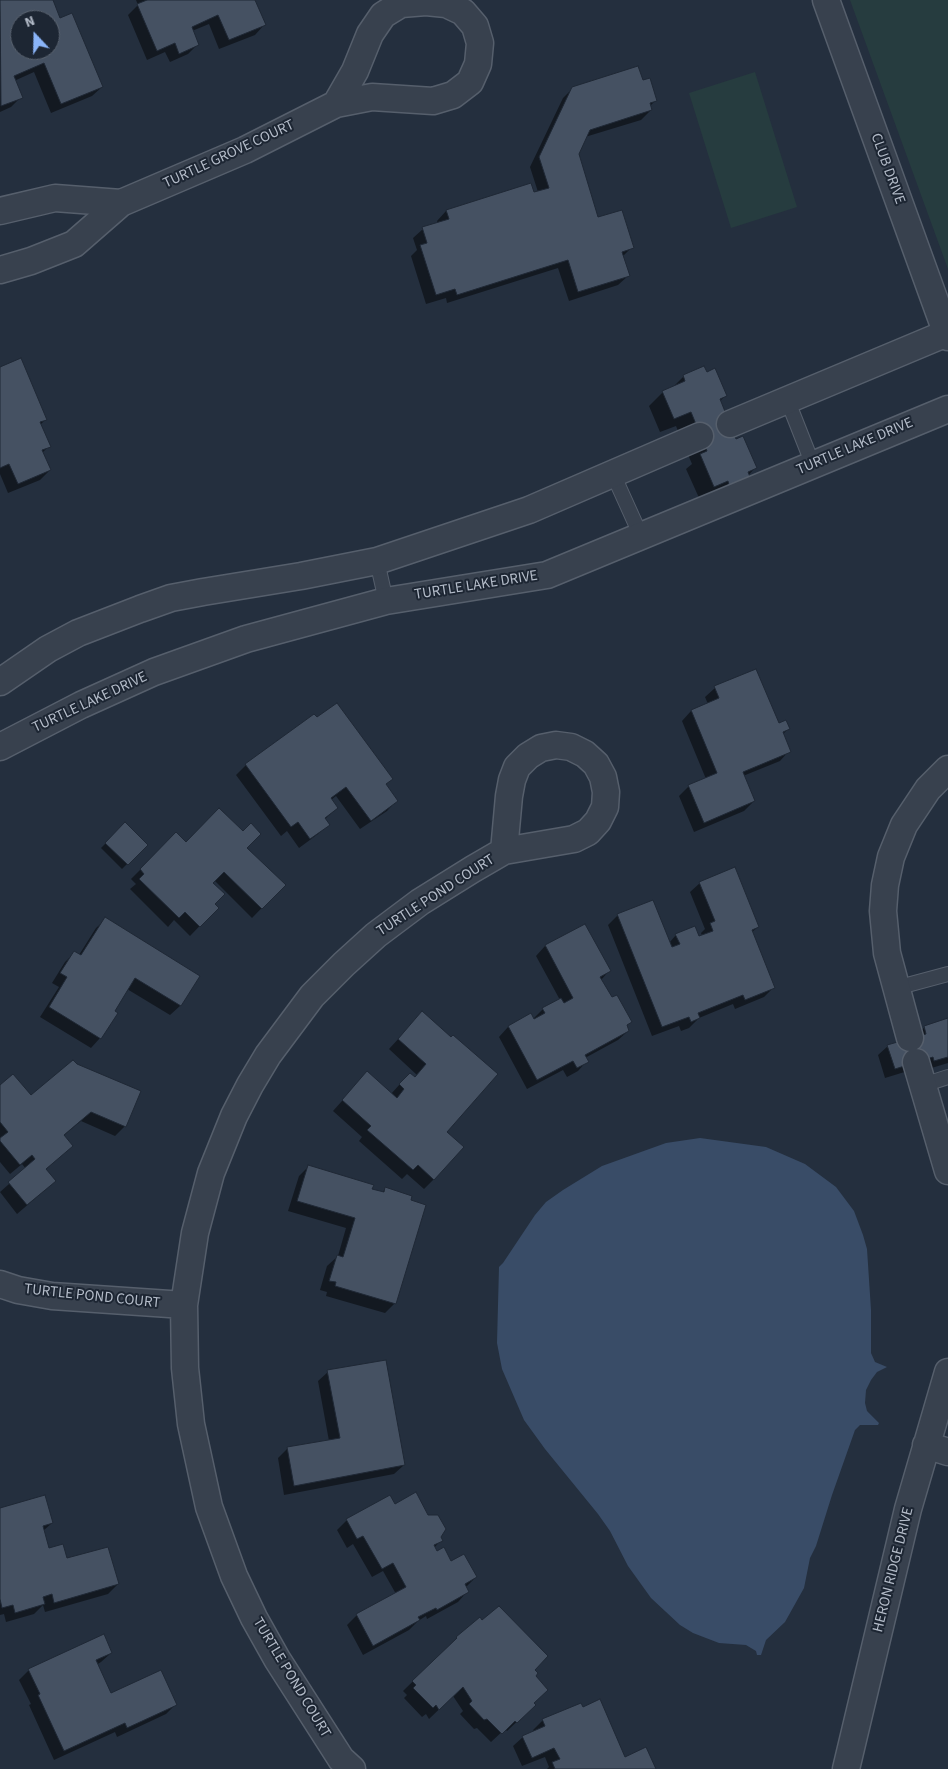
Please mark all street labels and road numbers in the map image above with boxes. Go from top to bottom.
street label: TURTLE GROVE COURT [161,117,297,193]
street label: CLUB DRIVE [866,131,908,207]
street label: TURTLE LAKE DRIVE [794,414,916,480]
street label: TURTLE LAKE DRIVE [413,567,539,605]
street label: TURTLE LAKE DRIVE [30,668,150,738]
street label: TURTLE POND COURT [374,851,498,941]
street label: TURTLE POND COURT [23,1281,161,1313]
street label: HERON RIDGE DRIVE [870,1506,918,1634]
street label: TURTLE POND COURT [248,1615,334,1741]

